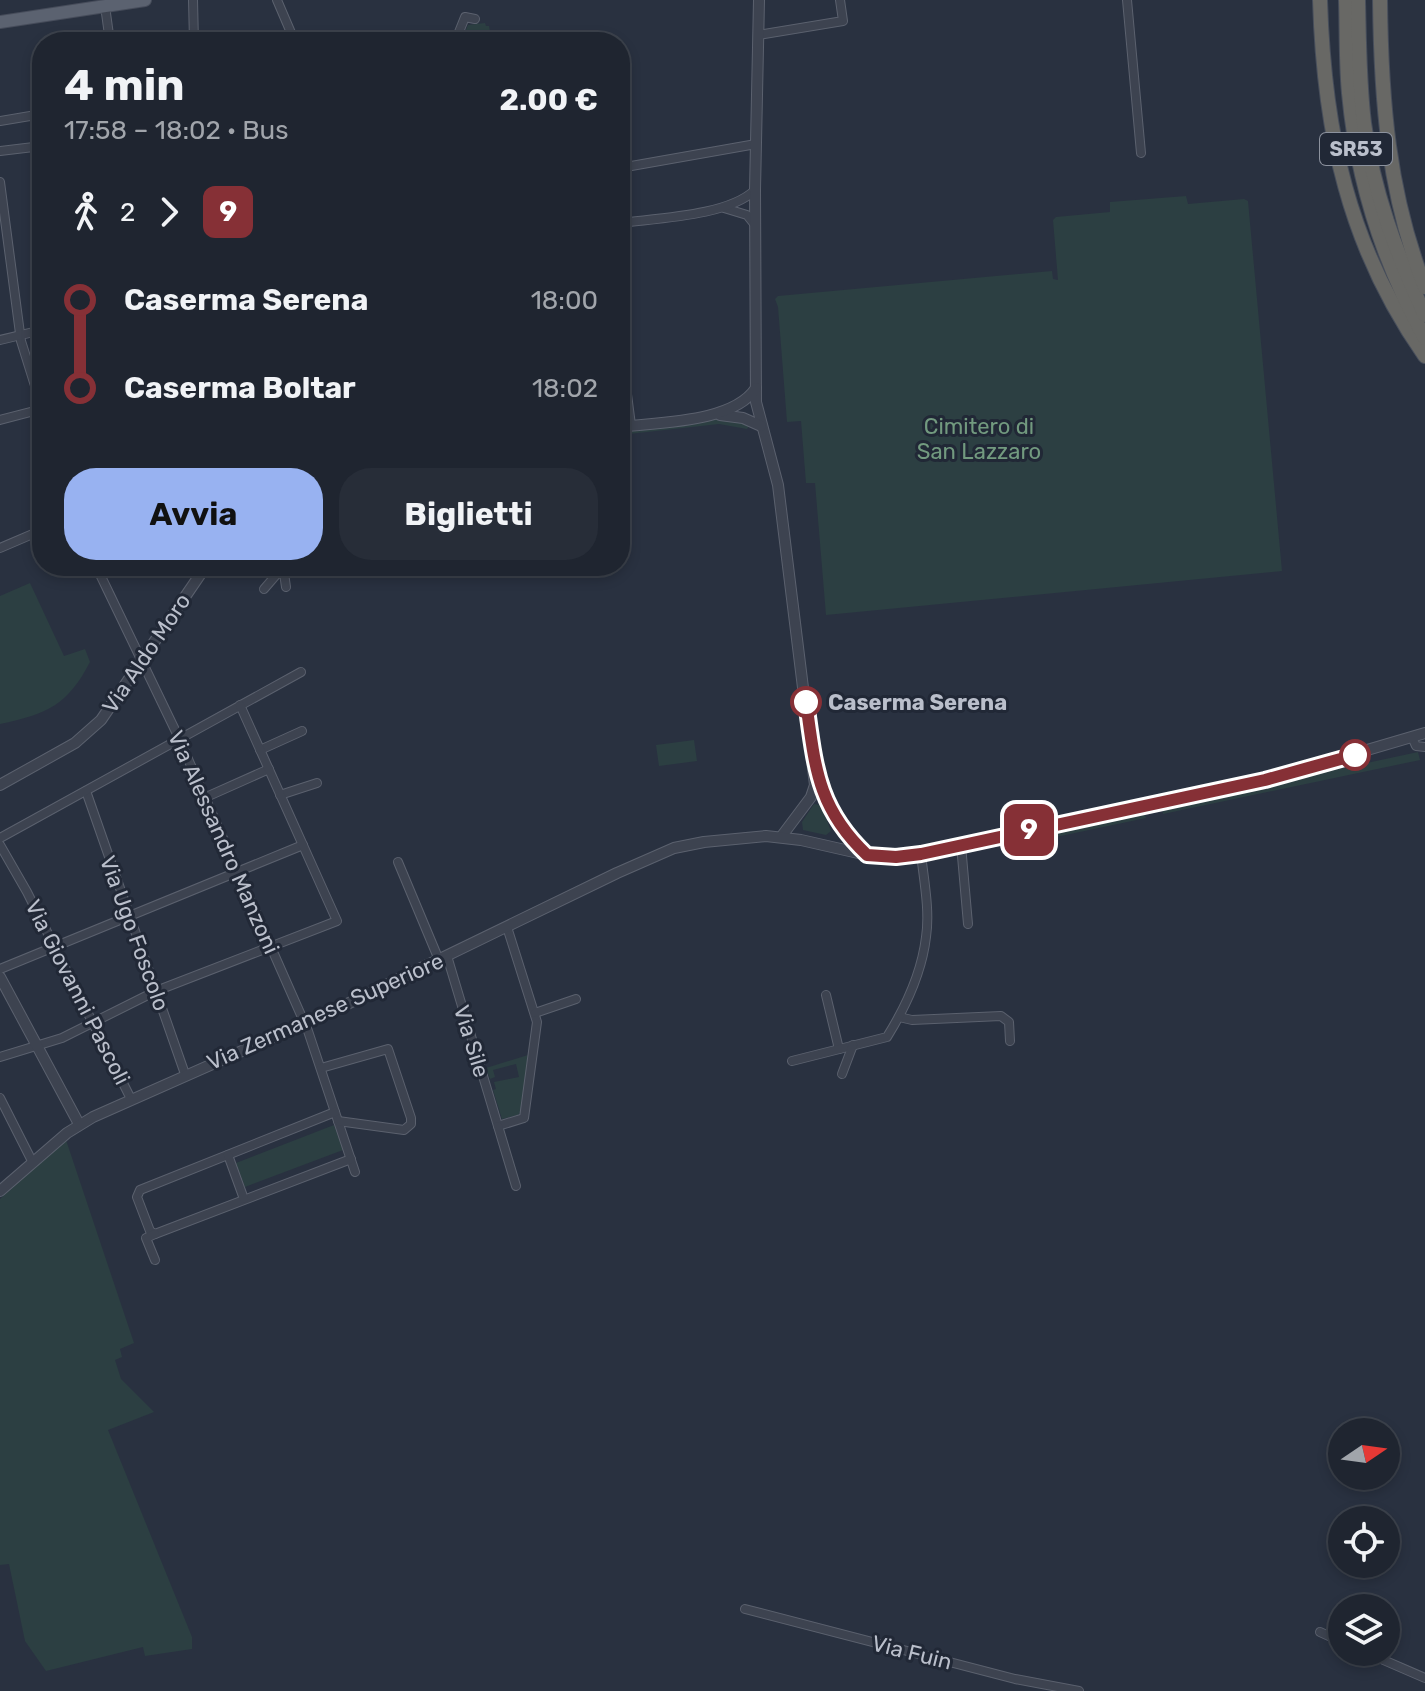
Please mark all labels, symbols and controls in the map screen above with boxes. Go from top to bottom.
text: 4 min [64,59,185,111]
text: 2.00 € [499,82,598,118]
text: 17:58 – 18:02 · Bus [64,115,288,146]
road number: SR53 [1320,133,1392,165]
icon: walk [64,190,108,234]
icon: forward [147,190,191,234]
text: 9 [219,195,237,228]
text: 2 [120,197,135,228]
text: Caserma Serena [124,282,368,318]
text: 18:00 [531,285,598,316]
text: Caserma Boltar [124,370,356,406]
text: 18:02 [532,373,598,404]
park label: Cimitero di San Lazzaro [917,413,1041,465]
button: Avvia [64,468,323,560]
button: Biglietti [339,468,598,560]
street label: Via Aldo Moro [96,588,196,718]
marker: Caserma Serena [791,687,821,717]
place label: Caserma Serena [828,689,1007,716]
street label: Via Alessandro Manzoni [162,726,285,958]
unlabelled marker [1340,740,1370,770]
line badge: 9 [1003,804,1055,856]
text: 9 [1020,813,1038,846]
street label: Via Ugo Foscolo [94,852,175,1014]
street label: Via Giovanni Pascoli [19,895,136,1089]
street label: Via Zermanese Superiore [203,947,448,1076]
street label: Via Sile [448,1002,495,1080]
north arrow [1328,1418,1400,1490]
map controls [1328,1418,1400,1666]
button: locate [1328,1506,1400,1578]
button: layers [1328,1594,1400,1666]
street label: Via Fuin [869,1630,955,1675]

